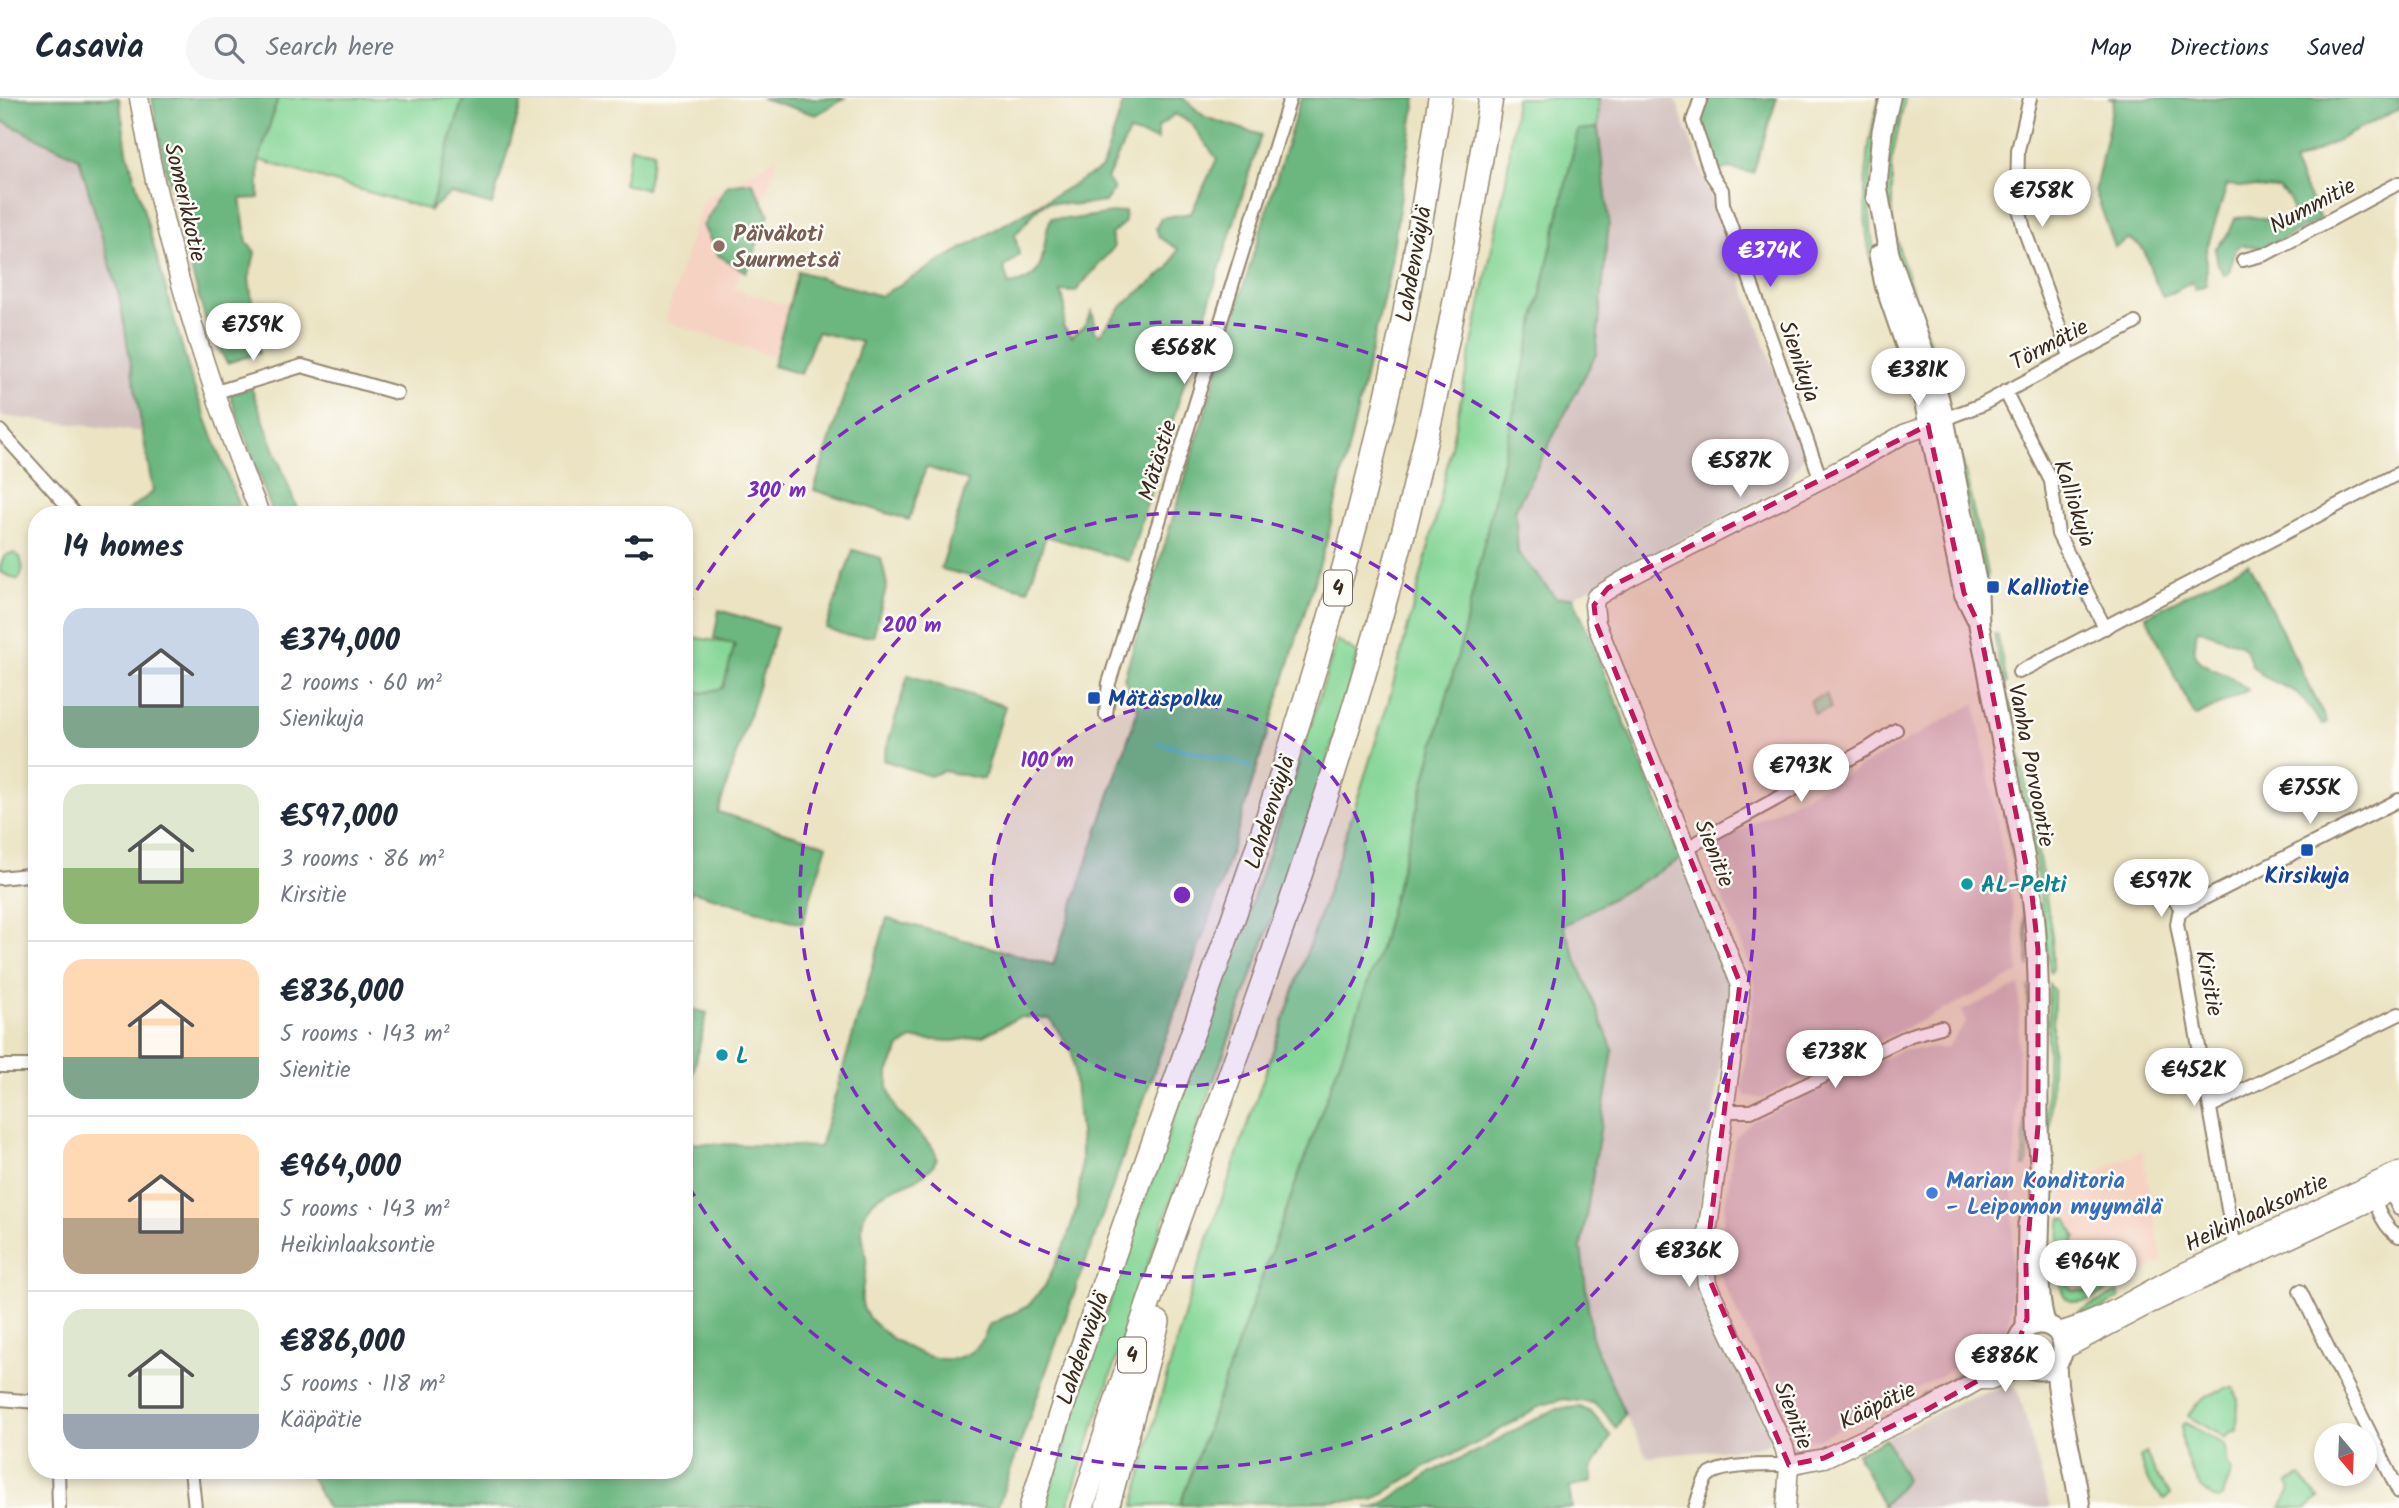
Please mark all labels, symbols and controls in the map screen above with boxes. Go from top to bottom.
search box [186,17,676,80]
text: Casavia [35,22,144,75]
text: Search here [266,27,394,69]
icon: search [210,29,248,67]
text: Map [2090,29,2132,68]
text: Directions [2170,29,2269,68]
text: Saved [2307,29,2364,68]
street label: Somerikkotie [153,139,215,266]
street label: Nummitie [2263,169,2363,245]
pin: €758K [1993,170,2091,229]
text: €758K [2010,174,2074,210]
street label: Lahdenväylä [1387,202,1443,325]
place label: Päiväkoti Suurmetsä [733,217,842,279]
pin: €374K [1721,230,1819,289]
text: €374K [1738,234,1802,270]
marker: Päiväkoti Suurmetsä [711,238,727,254]
pin: €759K [204,303,302,363]
text: €759K [222,308,284,344]
street label: Törmätie [2004,310,2096,381]
street label: Sienikuja [1767,316,1829,407]
pin: €568K [1135,327,1233,386]
text: €568K [1151,331,1217,367]
pin: €381K [1869,348,1967,408]
text: €381K [1887,353,1949,389]
street label: Mätästie [1130,415,1188,506]
pin: €587K [1691,440,1789,499]
text: €587K [1708,444,1772,480]
street label: Kalliokuja [2042,455,2104,552]
text: 300 m [747,475,806,508]
text: 14 homes [63,524,184,572]
icon: filters [620,529,658,567]
road number: 4 [1324,570,1352,606]
place label: Kalliotie [2007,571,2089,607]
marker: Kalliotie [1985,579,2001,595]
text: 200 m [882,610,942,643]
text: €374,000 [280,618,400,666]
icon: home [119,636,203,720]
text: 2 rooms · 60 m² [280,666,442,702]
street label: Vanha Porvoontie [1997,681,2064,850]
place label: Mätäspolku [1108,682,1223,718]
marker: Mätäspolku [1086,690,1102,706]
text: Sienikuja [280,702,364,738]
pin: €793K [1752,744,1850,804]
text: 100 m [1020,745,1074,778]
text: €793K [1769,749,1833,785]
street label: Lahdenväylä [1236,750,1307,874]
pin: €755K [2261,766,2359,826]
text: €755K [2279,771,2341,807]
text: €597,000 [280,794,398,842]
icon: home [119,812,203,896]
street label: Sienitie [1683,814,1743,893]
text: 3 rooms · 86 m² [280,842,444,878]
marker: Kirsikuja [2299,842,2315,858]
place label: Kirsikuja [2264,859,2350,895]
pin: €597K [2112,860,2210,919]
text: €597K [2130,864,2192,900]
place label: AL-Pelti [1981,868,2068,904]
marker: AL-Pelti [1959,876,1975,892]
text: Kirsitie [280,878,347,914]
centre of rings [1170,883,1194,907]
street label: Kirsitie [2184,947,2232,1020]
text: €836,000 [280,969,403,1017]
icon: home [119,987,203,1071]
text: 5 rooms · 143 m² [280,1017,450,1053]
pin: €738K [1786,1030,1884,1090]
text: €738K [1802,1035,1868,1071]
place label: L [736,1039,749,1075]
marker: L [714,1047,730,1063]
pin: €452K [2145,1048,2243,1108]
text: Sienitie [280,1053,351,1089]
text: €452K [2161,1053,2227,1089]
text: €964,000 [280,1144,401,1192]
icon: home [119,1162,203,1246]
place label: Marian Konditoria - Leipomon myymälä [1946,1164,2164,1226]
street label: Heikinlaaksontie [2179,1165,2335,1263]
marker: Marian Konditoria - Leipomon myymälä [1924,1185,1940,1201]
text: 5 rooms · 143 m² [280,1192,450,1228]
text: Heikinlaaksontie [280,1228,435,1264]
pin: €836K [1640,1230,1738,1289]
text: €836K [1655,1234,1723,1270]
pin: €964K [2039,1240,2137,1300]
text: €964K [2055,1245,2121,1281]
street label: Lahdenväylä [1048,1286,1120,1410]
text: €886,000 [280,1319,405,1367]
pin: €886K [1956,1334,2054,1394]
icon: home [119,1337,203,1421]
road number: 4 [1118,1338,1146,1372]
text: €886K [1971,1339,2039,1375]
text: 5 rooms · 118 m² [280,1367,445,1403]
street label: Kääpätie [1833,1373,1923,1441]
street label: Sienitie [1763,1376,1822,1455]
text: Kääpätie [280,1403,362,1439]
north arrow [2314,1423,2376,1486]
map controls [2314,1423,2377,1486]

